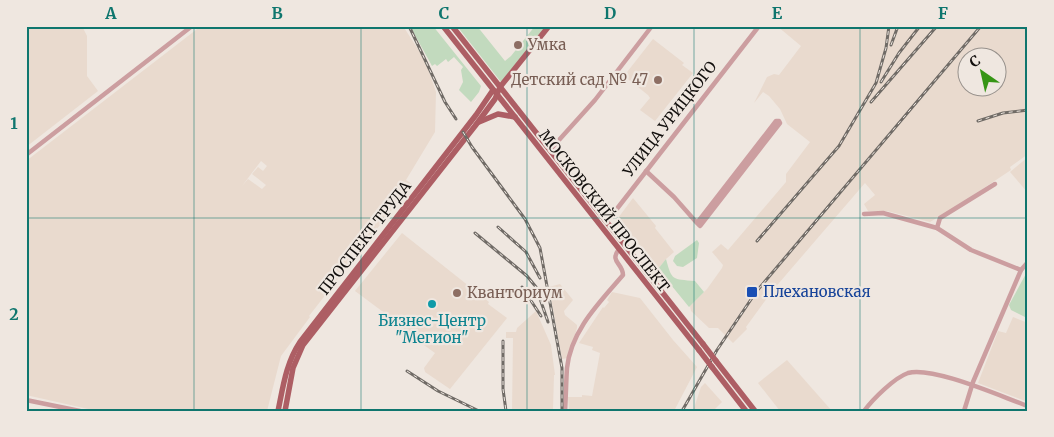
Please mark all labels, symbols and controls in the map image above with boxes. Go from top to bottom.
text: A [104,3,117,23]
text: B [271,3,283,23]
text: C [439,3,449,23]
text: D [604,3,616,23]
text: E [772,3,783,23]
text: F [938,3,948,23]
place label: Умка [527,35,566,54]
marker: Умка [512,39,524,51]
north arrow [956,48,1006,98]
text: С [966,51,984,71]
street label: УЛИЦА УРИЦКОГО [618,57,721,181]
place label: Детский сад № 47 [511,70,648,89]
marker: Детский сад № 47 [652,74,664,86]
text: 1 [10,113,18,133]
street label: МОСКОВСКИЙ ПРОСПЕКТ [535,125,675,296]
street label: ПРОСПЕКТ ТРУДА [314,177,415,298]
place label: Плехановская [763,282,871,301]
place label: Кванториум [467,283,563,302]
marker: Плехановская [745,285,759,299]
marker: Кванториум [451,287,463,299]
marker: Бизнес-Центр "Мегион" [426,298,438,310]
text: 2 [9,304,19,324]
place label: Бизнес-Центр "Мегион" [378,311,486,347]

